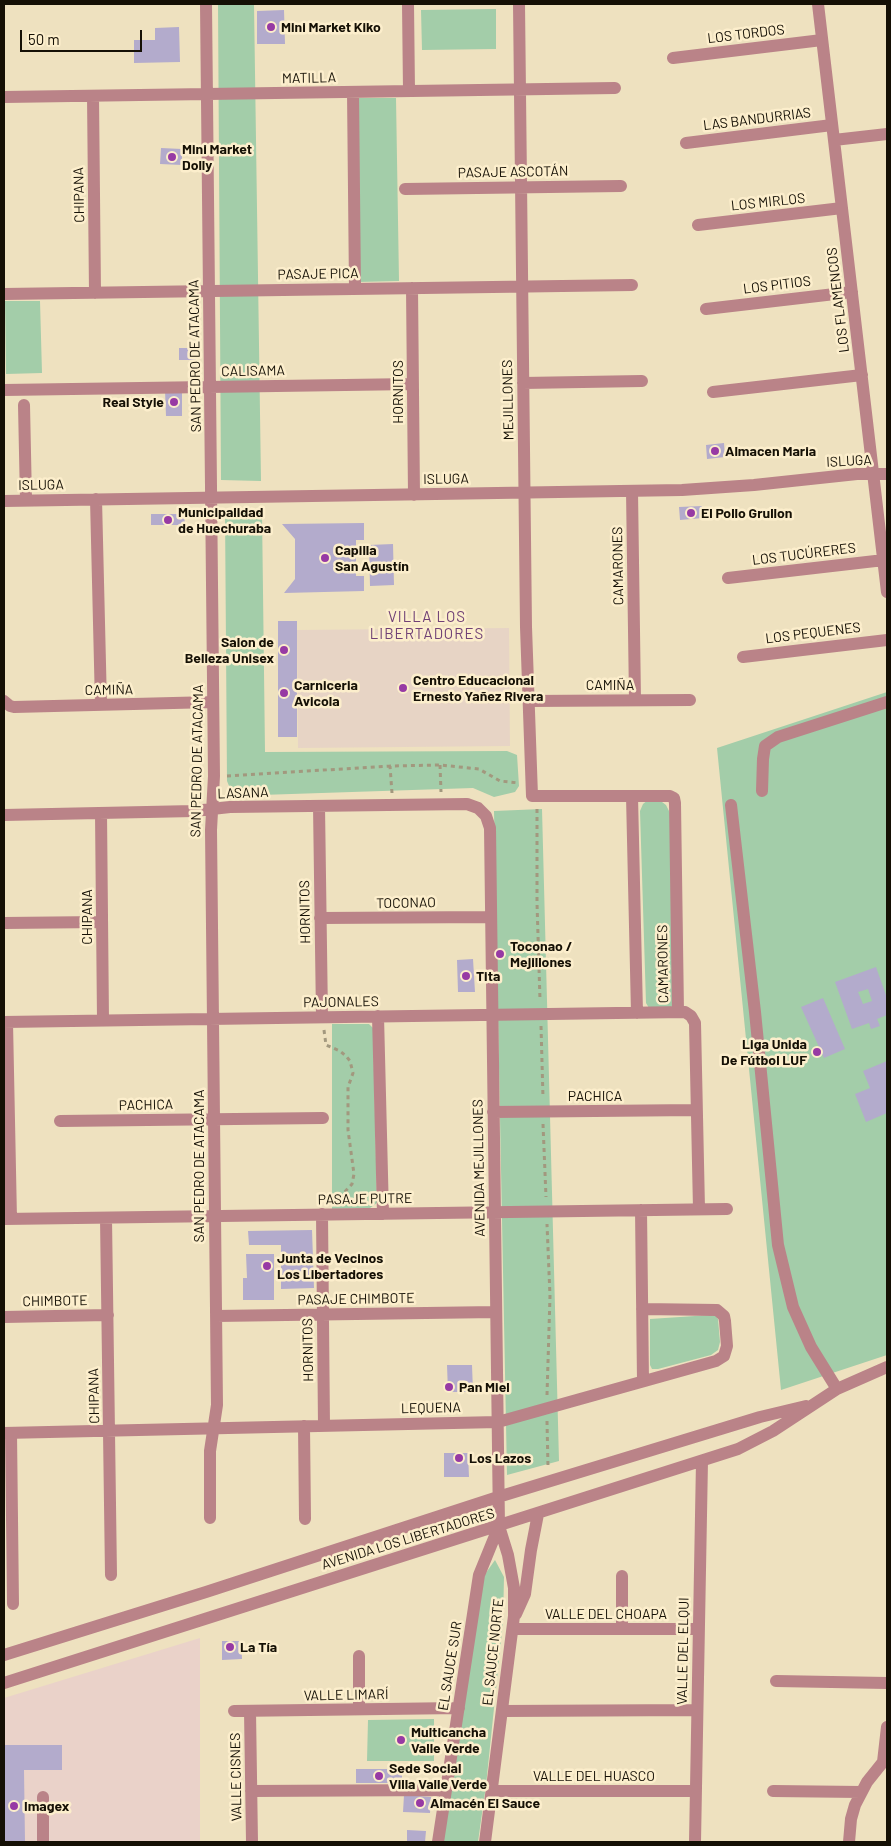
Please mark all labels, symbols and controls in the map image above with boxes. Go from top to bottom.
place label: Mini Market Kiko [281,19,381,35]
scale bar [22,20,145,52]
marker: Mini Market Kiko [265,21,277,33]
street label: LOS TORDOS [706,21,786,47]
text: 50 m [28,30,60,48]
street label: MATILLA [282,69,336,87]
street label: LAS BANDURRIAS [702,104,812,134]
place label: Mini Market Dolly [182,141,252,174]
marker: Mini Market Dolly [166,151,178,163]
street label: PASAJE ASCOTÁN [458,163,568,181]
street label: CHIPANA [70,167,88,223]
street label: LOS MIRLOS [730,190,806,214]
street label: LOS FLAMENCOS [823,246,853,354]
street label: PASAJE PICA [277,265,359,283]
street label: LOS PITIOS [742,273,812,297]
street label: SAN PEDRO DE ATACAMA [185,279,205,433]
street label: HORNITOS [390,360,406,424]
street label: MEJILLONES [499,360,517,440]
street label: CALISAMA [221,362,285,380]
place label: Real Style [103,394,164,410]
marker: Real Style [168,396,180,408]
place label: Almacen Maria [725,443,816,459]
marker: Almacen Maria [709,445,721,457]
street label: ISLUGA [826,451,872,471]
street label: ISLUGA [423,470,469,488]
street label: ISLUGA [18,476,64,494]
place label: Municipalidad de Huechuraba [178,504,271,536]
place label: El Pollo Grullon [701,505,792,521]
marker: El Pollo Grullon [685,507,697,519]
marker: Municipalidad de Huechuraba [162,514,174,526]
street label: CAMARONES [609,527,627,605]
street label: LOS TUCÚRERES [751,539,857,569]
place label: Capilla San Agustín [335,542,409,574]
marker: Capilla San Agustín [319,552,331,564]
district label: VILLA LOS LIBERTADORES [368,608,486,643]
street label: LOS PEQUENES [764,619,862,647]
place label: Salon de Belleza Unisex [185,634,274,666]
marker: Salon de Belleza Unisex [278,644,290,656]
place label: Centro Educacional Ernesto Yañez Rivera [413,672,543,704]
place label: Carniceria Avicola [294,677,358,710]
street label: CAMIÑA [586,677,634,693]
street label: CAMIÑA [85,681,133,699]
marker: Centro Educacional Ernesto Yañez Rivera [397,682,409,694]
street label: SAN PEDRO DE ATACAMA [187,684,207,838]
marker: Carniceria Avicola [278,687,290,699]
street label: LASANA [217,784,269,802]
street label: HORNITOS [296,880,314,944]
street label: CHIPANA [79,889,95,945]
street label: TOCONAO [376,894,436,912]
street label: CAMARONES [654,925,672,1003]
place label: Toconao / Mejillones [510,938,572,970]
marker: Toconao / Mejillones [494,948,506,960]
place label: Tita [476,968,500,984]
marker: Tita [460,970,472,982]
street label: PAJONALES [303,993,379,1011]
place label: Liga Unida De Fútbol LUF [721,1036,807,1068]
marker: Liga Unida De Fútbol LUF [811,1046,823,1058]
street label: PACHICA [568,1088,622,1104]
street label: SAN PEDRO DE ATACAMA [191,1090,207,1242]
street label: PACHICA [119,1096,173,1114]
street label: AVENIDA MEJILLONES [469,1099,489,1237]
street label: PASAJE PUTRE [318,1190,412,1208]
place label: Junta de Vecinos Los Libertadores [277,1250,383,1282]
marker: Junta de Vecinos Los Libertadores [261,1260,273,1272]
street label: PASAJE CHIMBOTE [297,1290,415,1308]
street label: CHIMBOTE [22,1292,88,1310]
street label: HORNITOS [299,1318,317,1382]
street label: CHIPANA [85,1368,103,1424]
place label: Pan Miel [459,1379,510,1395]
marker: Pan Miel [443,1381,455,1393]
street label: LEQUENA [401,1399,461,1417]
place label: Los Lazos [469,1450,531,1466]
marker: Los Lazos [453,1452,465,1464]
street label: AVENIDA LOS LIBERTADORES [319,1505,497,1573]
street label: VALLE DEL ELQUI [674,1597,692,1705]
street label: EL SAUCE NORTE [479,1598,507,1706]
street label: VALLE DEL CHOAPA [545,1606,667,1622]
street label: EL SAUCE SUR [435,1620,465,1712]
place label: La Tía [240,1639,277,1655]
marker: La Tía [224,1641,236,1653]
street label: VALLE LIMARÍ [303,1686,389,1704]
place label: Multicancha Valle Verde [411,1724,486,1756]
street label: VALLE CISNES [227,1732,245,1822]
marker: Multicancha Valle Verde [395,1734,407,1746]
place label: Sede Social Villa Valle Verde [389,1760,487,1792]
street label: VALLE DEL HUASCO [533,1768,655,1784]
marker: Sede Social Villa Valle Verde [373,1770,385,1782]
place label: Almacén El Sauce [430,1795,540,1811]
marker: Almacén El Sauce [414,1797,426,1809]
place label: Imagex [24,1798,69,1814]
marker: Imagex [8,1800,20,1812]

